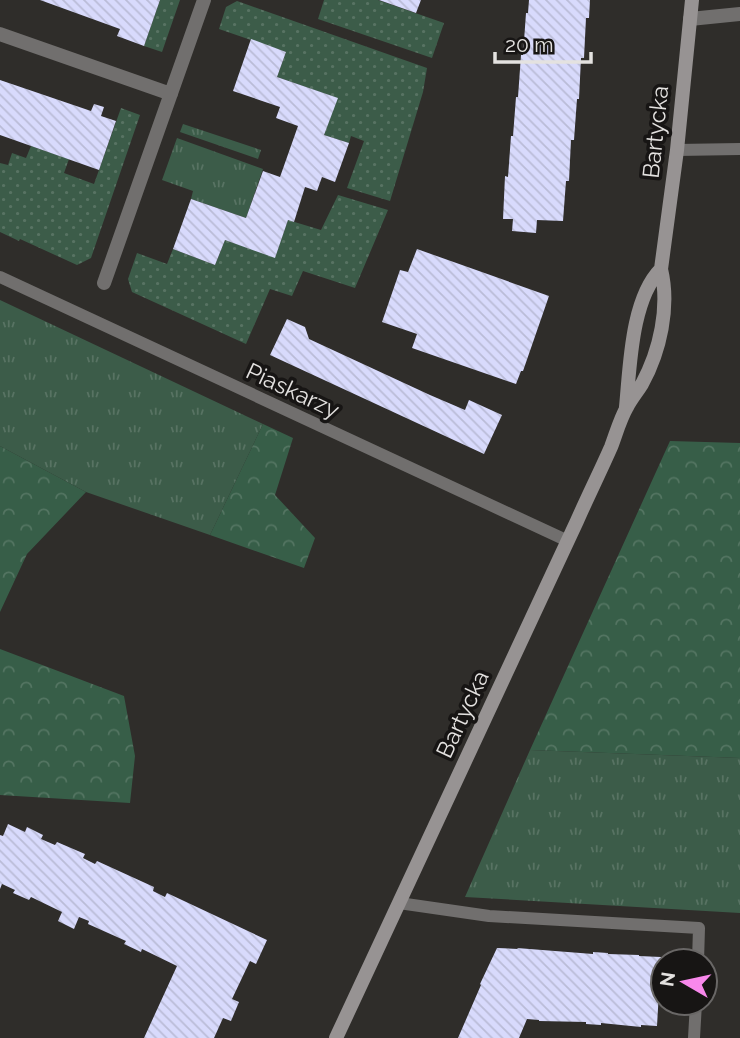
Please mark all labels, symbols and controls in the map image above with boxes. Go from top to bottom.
scale bar [495,21,591,65]
text: 20 m [505,32,553,57]
street label: Bartycka [637,84,673,180]
street label: Piaskarzy [242,357,344,423]
street label: Bartycka [430,666,494,762]
north arrow [649,947,719,1017]
text: N [655,970,679,988]

